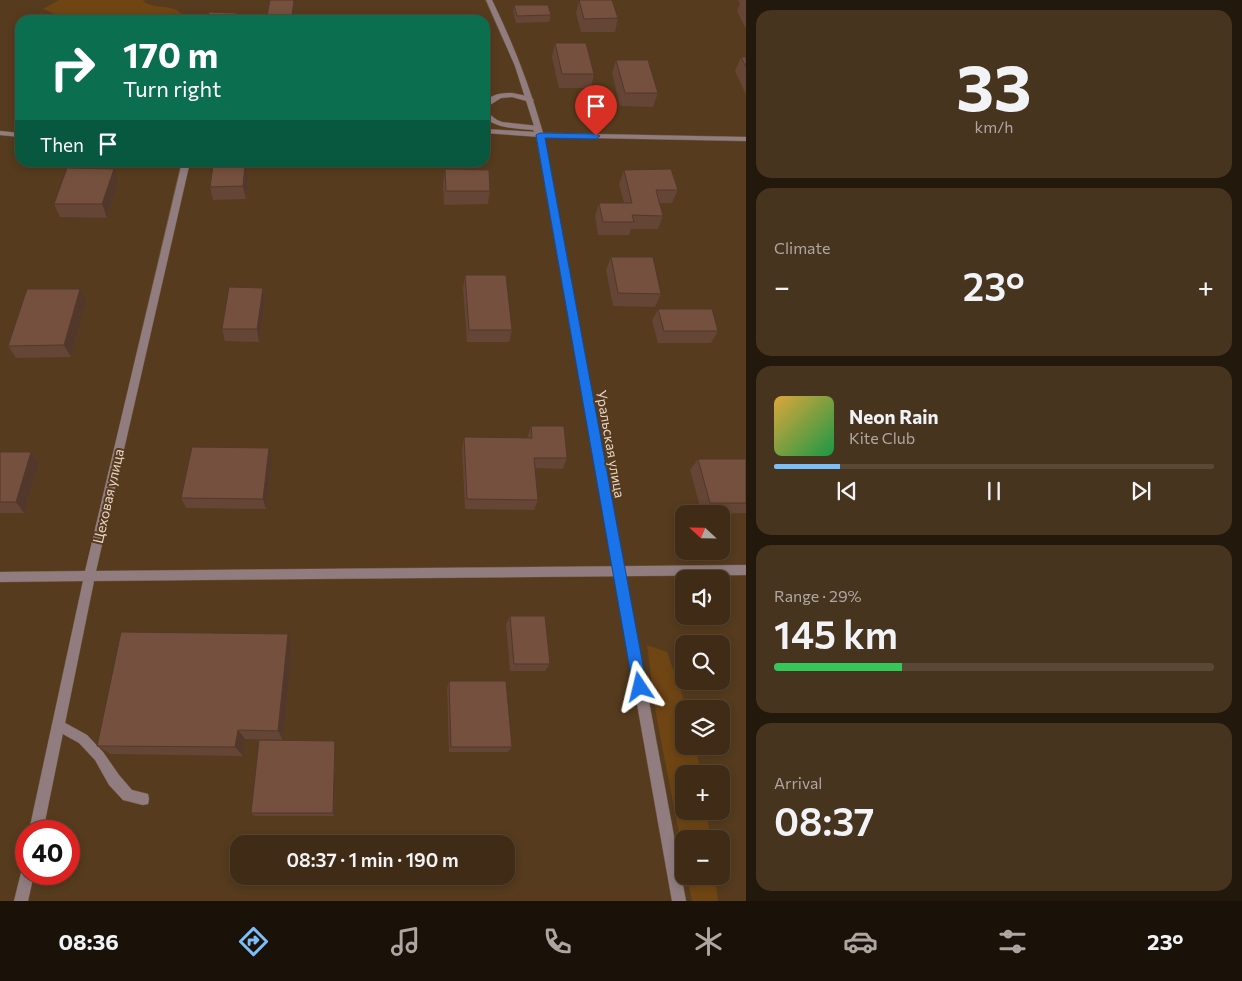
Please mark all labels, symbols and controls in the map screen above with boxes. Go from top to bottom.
text: 170 m [123,32,218,75]
icon: right [40,35,105,100]
text: 33 [956,45,1032,124]
text: Turn right [123,75,221,102]
pin [575,85,617,136]
icon: arrive [582,92,610,120]
text: km/h [975,117,1013,136]
icon: arrive [94,130,122,158]
text: Then [40,133,84,156]
text: Climate [774,238,830,257]
text: 23° [963,262,1025,309]
text: − [774,269,790,303]
text: + [1198,269,1214,303]
street label: Уральская улица [593,389,629,499]
text: Neon Rain [849,405,939,428]
text: Kite Club [849,428,915,447]
street label: Цеховая улица [89,447,127,545]
icon: previous [833,477,861,505]
icon: pause [980,477,1008,505]
icon: next [1127,477,1155,505]
north arrow [675,505,730,560]
map controls [675,505,730,885]
button: sound [675,570,730,625]
text: Range · 29% [774,586,862,605]
text: 145 km [774,610,898,657]
button: search [675,635,730,690]
position arrow [613,660,665,712]
button: layers [675,700,730,755]
button: + [675,765,730,820]
text: Arrival [774,773,822,792]
text: 08:37 [774,797,874,844]
speed limit sign: 40 [15,820,80,885]
button: − [675,830,730,885]
text: 08:37 · 1 min · 190 m [286,848,459,871]
icon: directions [236,924,271,959]
icon: music [388,924,423,959]
icon: phone [540,924,575,959]
icon: climate [691,924,726,959]
icon: car [843,924,878,959]
icon: filters [995,924,1030,959]
text: 08:36 [58,928,119,955]
text: 23° [1147,928,1183,955]

